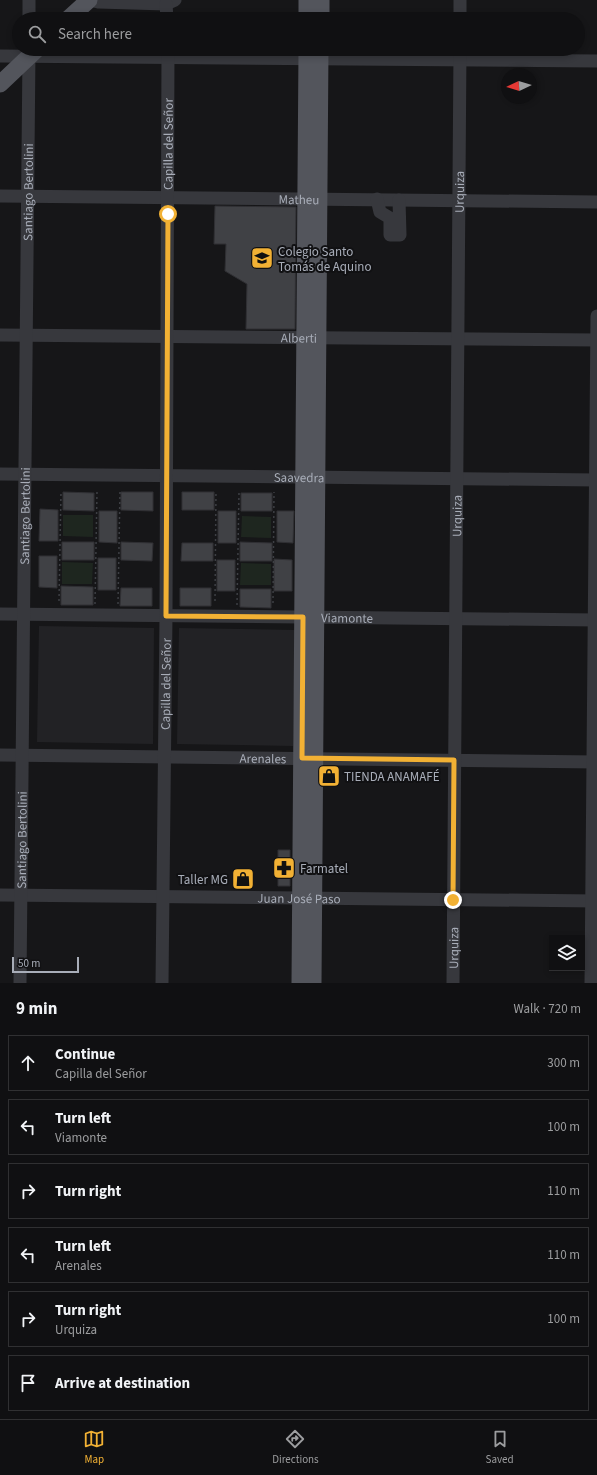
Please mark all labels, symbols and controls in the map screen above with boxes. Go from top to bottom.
search box [12,12,585,56]
icon: search [26,23,48,45]
text: Search here [58,24,132,45]
north arrow [501,68,537,104]
street label: Capilla del Señor [160,98,178,190]
street label: Santiago Bertolini [19,143,38,241]
street label: Urquiza [451,171,469,213]
street label: Matheu [278,191,319,209]
route start [159,205,177,223]
place label: Colegio Santo Tomás de Aquino [278,243,372,276]
school or university icon: Colegio Santo Tomás de Aquino [249,245,275,271]
street label: Alberti [281,329,317,348]
street label: Santiago Bertolini [16,467,35,565]
street label: Saavedra [274,469,324,487]
street label: Urquiza [448,495,467,537]
street label: Viamonte [321,609,373,628]
street label: Capilla del Señor [157,637,176,730]
street label: Arenales [239,750,287,768]
shop icon: TIENDA ANAMAFÉ [316,763,342,789]
place label: TIENDA ANAMAFÉ [344,768,440,786]
street label: Santiago Bertolini [13,791,32,889]
pharmacy icon: Farmatel [271,855,297,881]
place label: Farmatel [300,860,348,878]
shop icon: Taller MG [230,866,256,892]
place label: Taller MG [178,871,228,889]
street label: Juan José Paso [257,890,341,908]
route end [444,891,462,909]
street label: Urquiza [445,927,463,969]
map controls [549,935,585,971]
button: layers [549,935,585,971]
scale bar [12,955,79,974]
text: 50 m [18,956,40,971]
text: 9 min [16,997,57,1021]
text: Walk · 720 m [513,1000,581,1018]
text: Continue [55,1044,115,1065]
icon: ahead [17,1052,39,1074]
text: 300 m [547,1054,580,1072]
text: Capilla del Señor [55,1065,147,1083]
text: Turn left [55,1108,111,1129]
icon: left [17,1116,39,1138]
text: 100 m [547,1118,580,1136]
text: Viamonte [55,1129,107,1147]
icon: right [17,1180,39,1202]
text: Turn right [55,1181,121,1202]
text: 110 m [547,1182,580,1200]
text: Turn left [55,1236,111,1257]
icon: left [17,1244,39,1266]
text: 110 m [547,1246,580,1264]
text: Arenales [55,1257,102,1275]
text: Turn right [55,1300,121,1321]
icon: right [17,1308,39,1330]
text: 100 m [547,1310,580,1328]
text: Urquiza [55,1321,97,1339]
icon: arrive [17,1372,39,1394]
text: Arrive at destination [55,1373,190,1394]
tab: Map [83,1428,105,1467]
tab: Directions [272,1428,319,1467]
tab: Saved [486,1428,514,1467]

